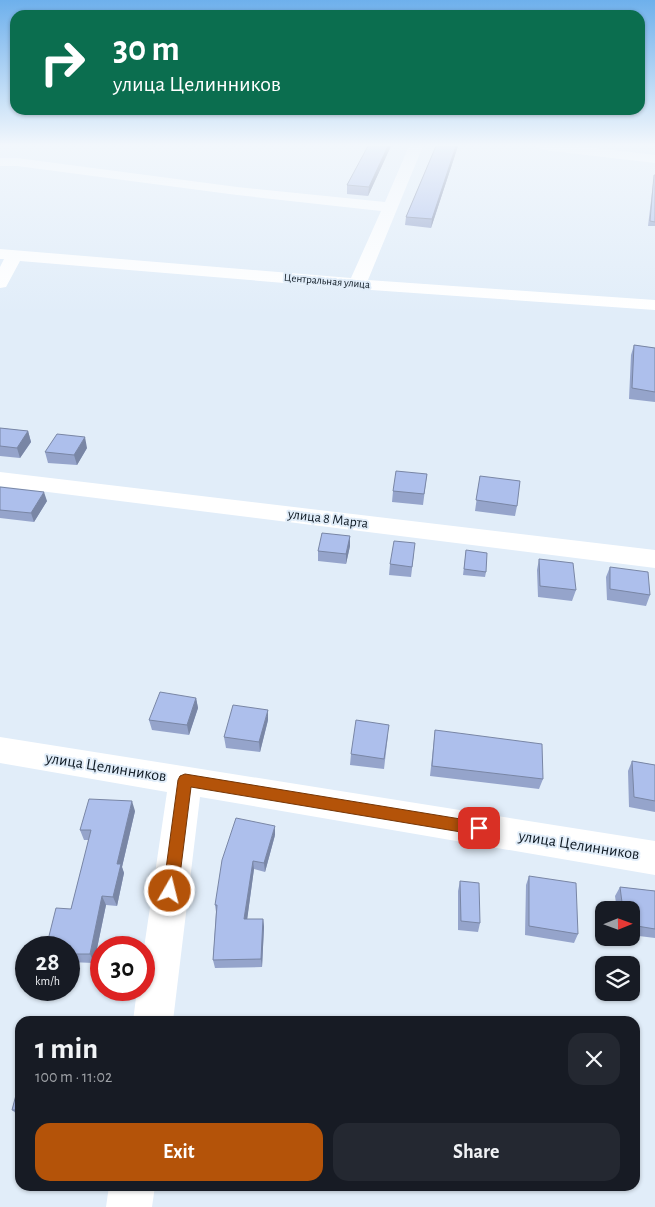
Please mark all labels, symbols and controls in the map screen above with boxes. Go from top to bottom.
icon: right [30,30,95,95]
text: 30 m [113,32,180,67]
text: улица Целинников [113,73,281,95]
street label: Центральная улица [283,272,371,290]
street label: улица 8 Марта [286,507,370,531]
street label: улица Целинников [43,749,168,785]
pin [458,807,500,849]
icon: arrive [465,814,493,842]
street label: улица Целинников [516,827,641,863]
position arrow [143,864,195,916]
north arrow [595,901,640,946]
map controls [595,901,640,1001]
speed limit sign: 30 [90,936,155,1001]
text: 28 [35,950,60,975]
button: layers [595,956,640,1001]
text: km/h [35,975,60,987]
button: close [568,1033,620,1085]
text: 1 min [35,1034,98,1064]
text: 100 m · 11:02 [35,1069,112,1085]
button: Exit [35,1123,323,1181]
button: Share [333,1123,620,1181]

